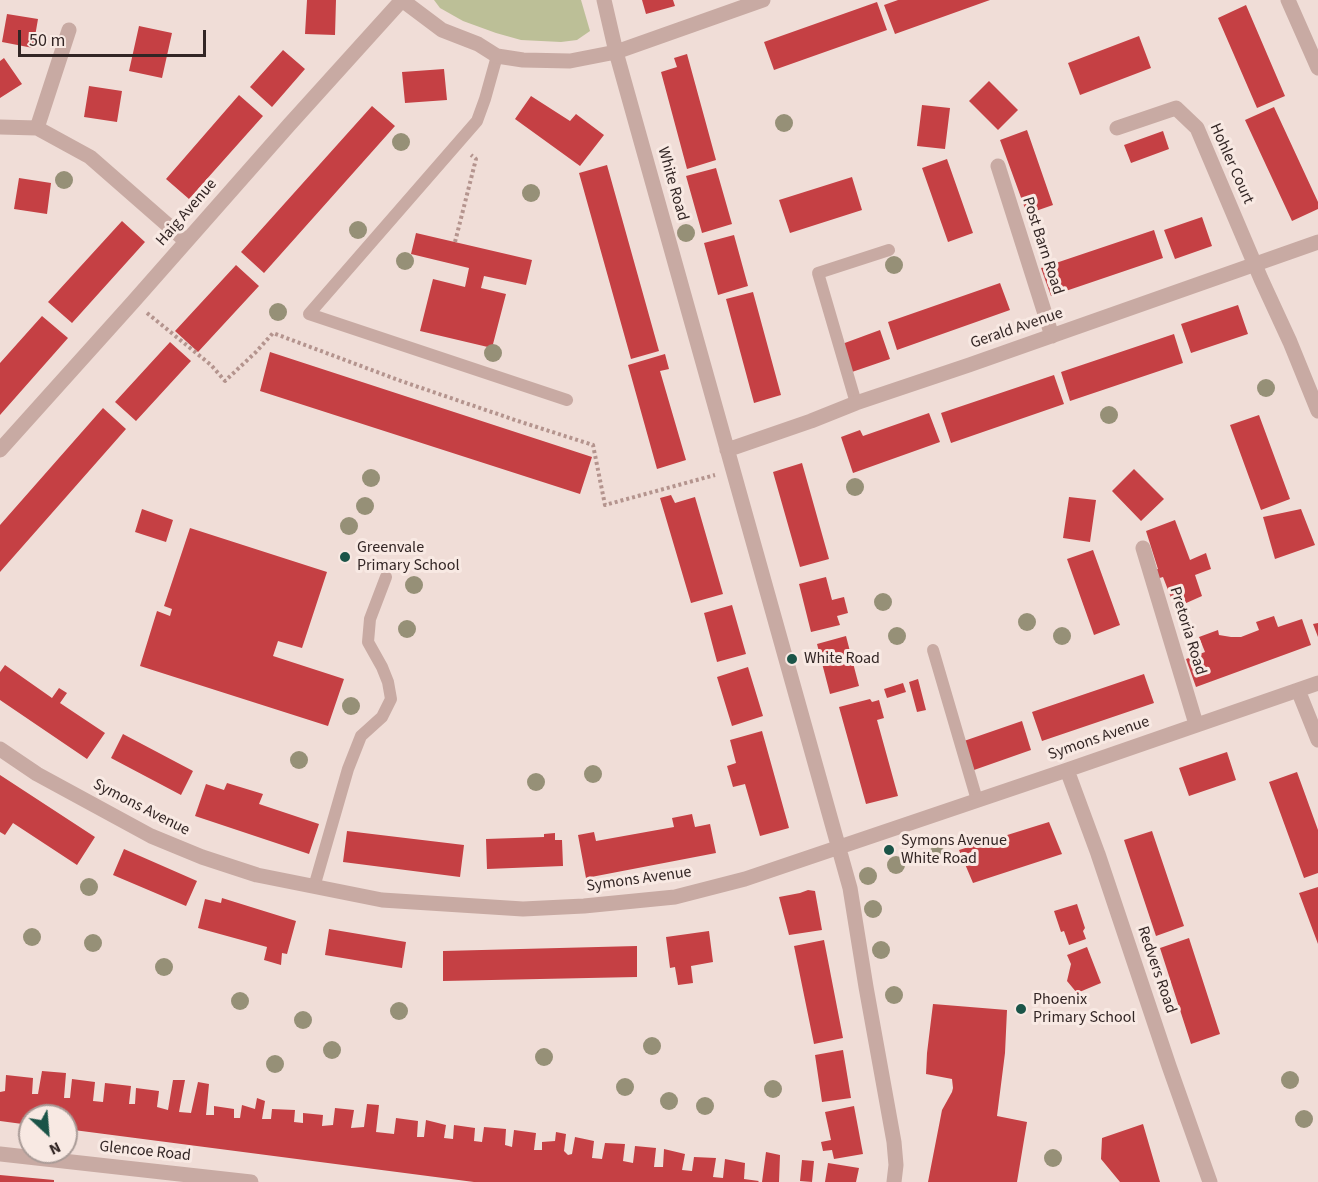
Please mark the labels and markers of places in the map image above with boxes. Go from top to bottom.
place label: Greenvale Primary School [357,538,459,576]
marker: Greenvale Primary School [338,550,352,564]
place label: White Road [804,649,880,669]
marker: White Road [785,652,799,666]
place label: Symons Avenue White Road [901,831,1007,869]
marker: Symons Avenue White Road [882,843,896,857]
place label: Phoenix Primary School [1033,990,1135,1028]
marker: Phoenix Primary School [1014,1002,1028,1016]

